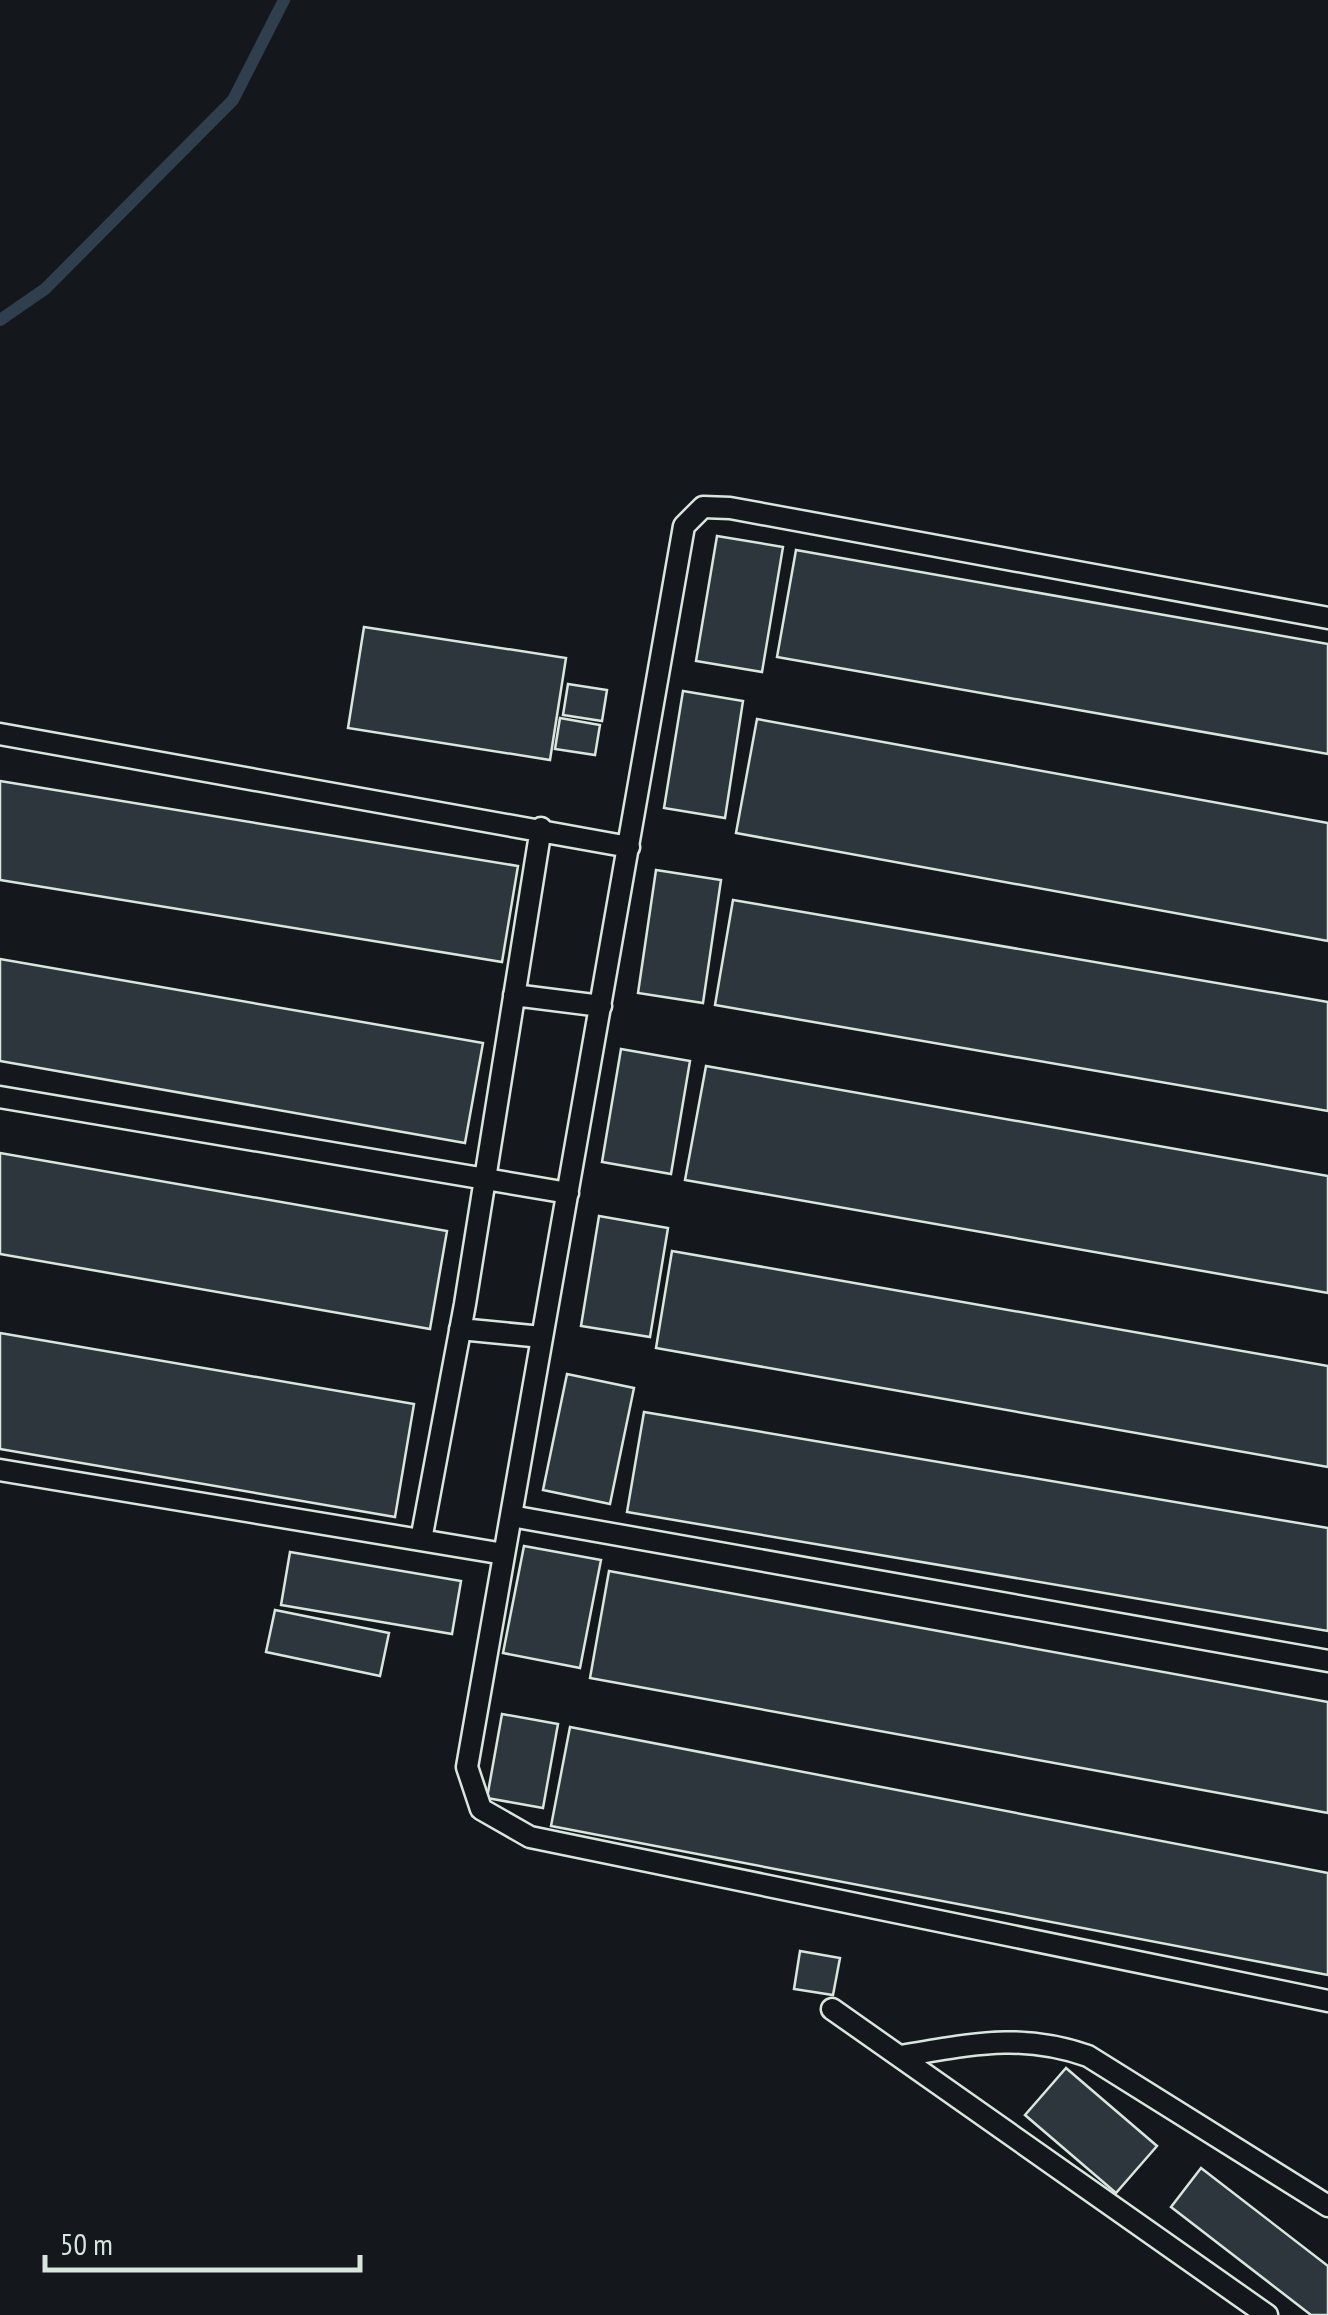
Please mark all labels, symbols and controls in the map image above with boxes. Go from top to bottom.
scale bar [45,2210,360,2272]
text: 50 m [60,2224,113,2263]

